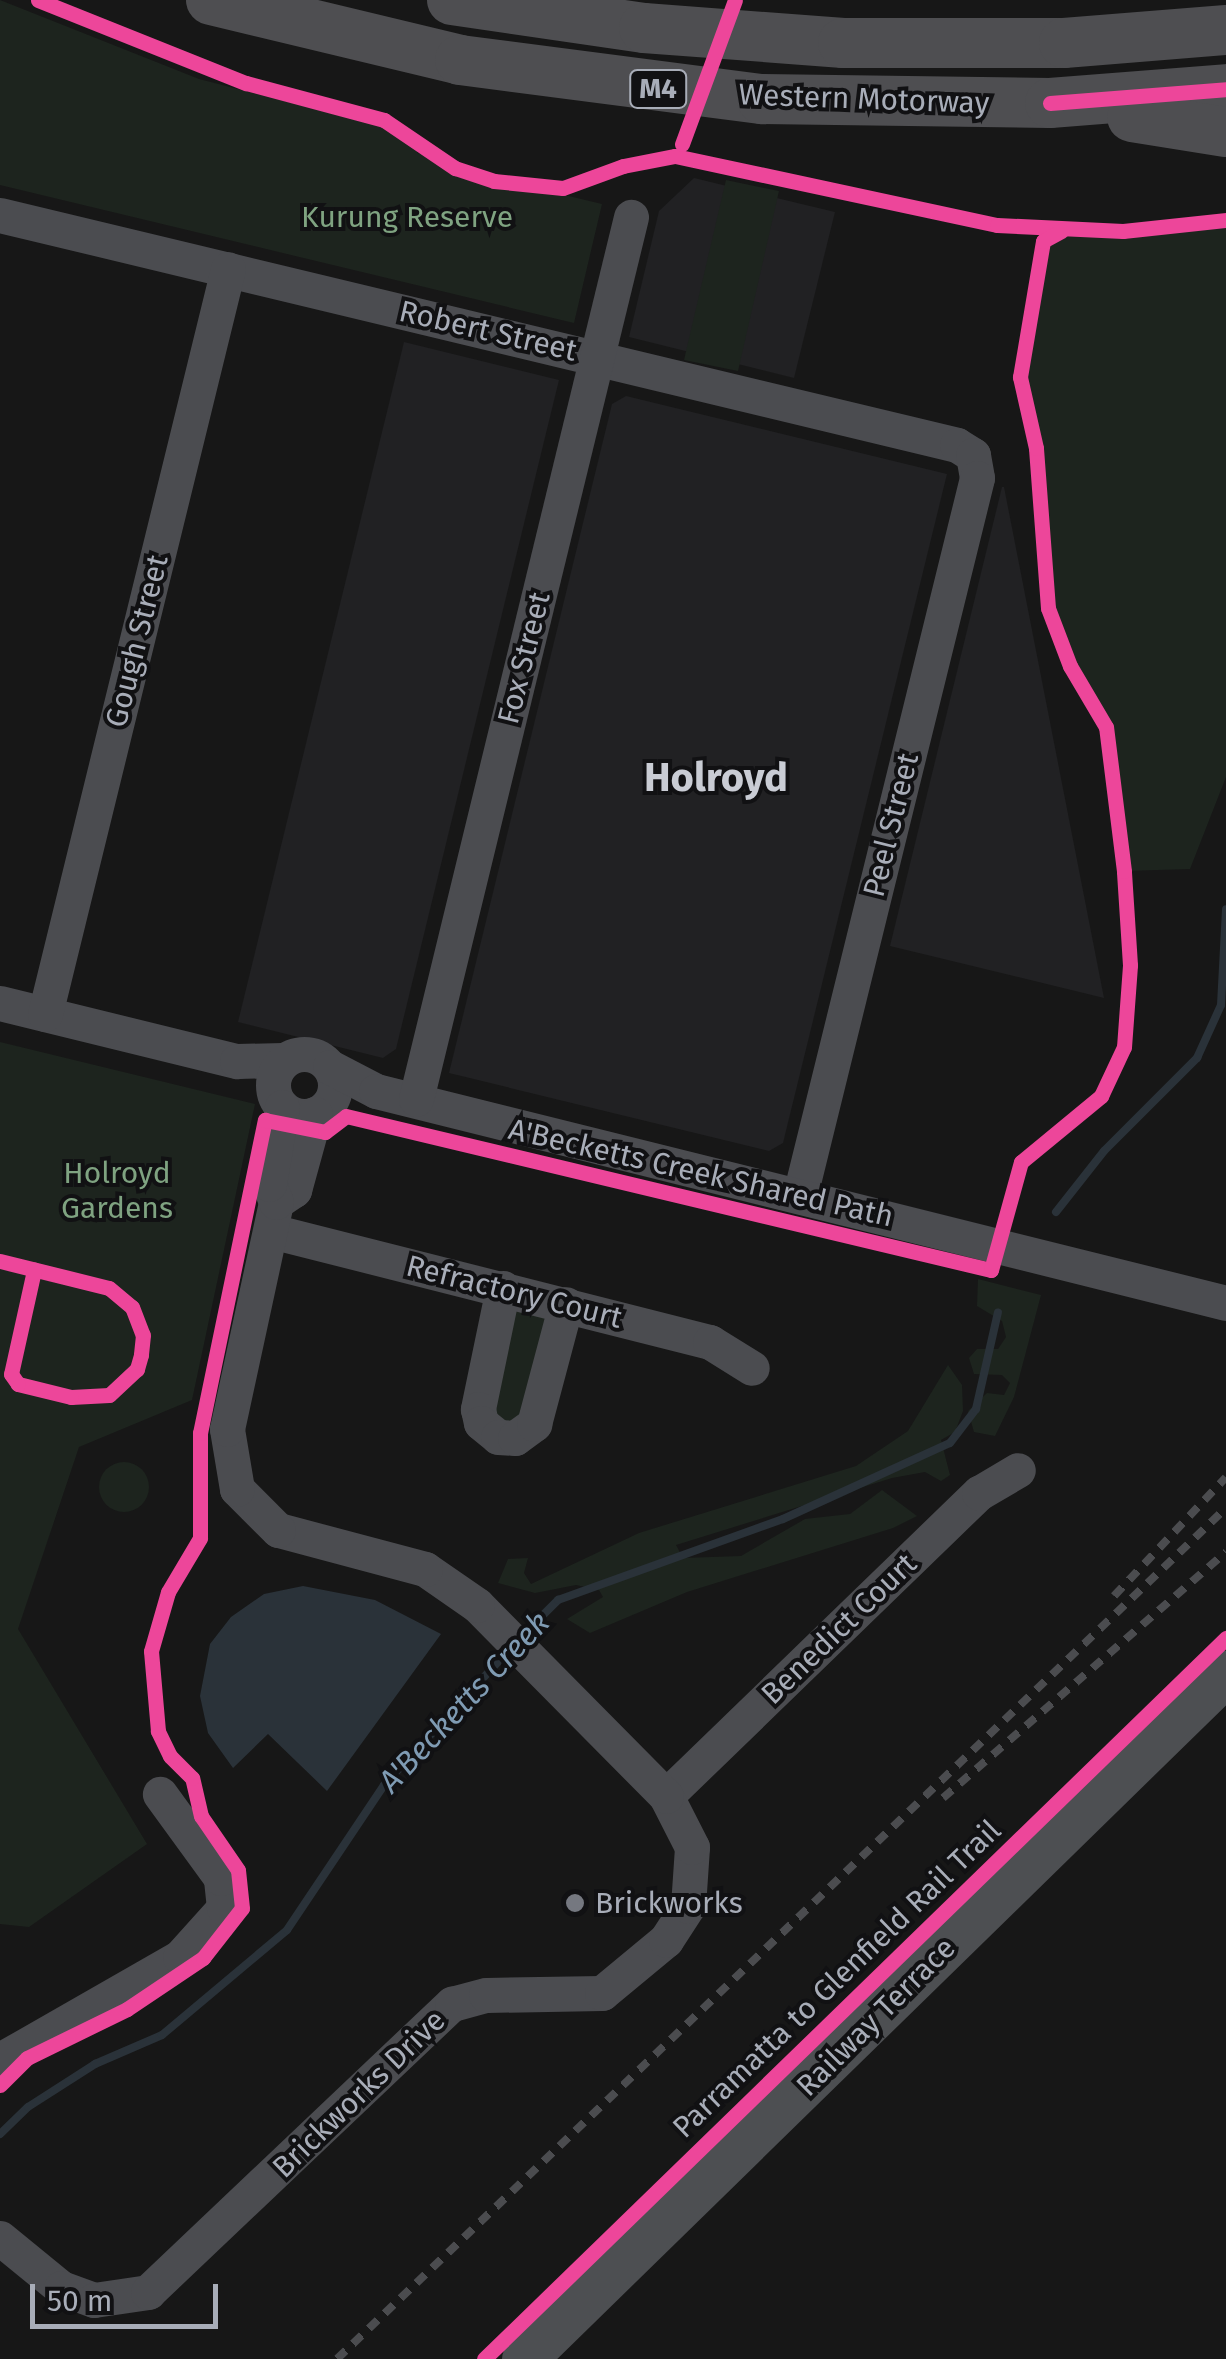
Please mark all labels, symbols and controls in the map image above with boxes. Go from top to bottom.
road number: M4 [628,66,688,112]
street label: Western Motorway [738,77,990,121]
park label: Kurung Reserve [301,199,513,235]
street label: Robert Street [396,293,580,369]
street label: Gough Street [98,551,176,731]
street label: Fox Street [490,588,558,728]
street label: Peel Street [856,749,926,901]
district label: Holroyd [644,754,788,802]
street label: A'Becketts Creek Shared Path [505,1111,897,1235]
park label: Holroyd Gardens [61,1155,173,1226]
street label: Refractory Court [402,1248,626,1336]
street label: Benedict Court [754,1546,924,1712]
water label: A'Becketts Creek [370,1604,558,1800]
street label: Parramatta to Glenfield Rail Trail [666,1813,1008,2145]
place label: Brickworks [595,1885,743,1921]
marker: Brickworks [564,1892,586,1914]
street label: Railway Terrace [789,1930,963,2104]
street label: Brickworks Drive [265,2003,453,2185]
scale bar [35,2264,222,2326]
text: 50 m [47,2283,112,2319]

